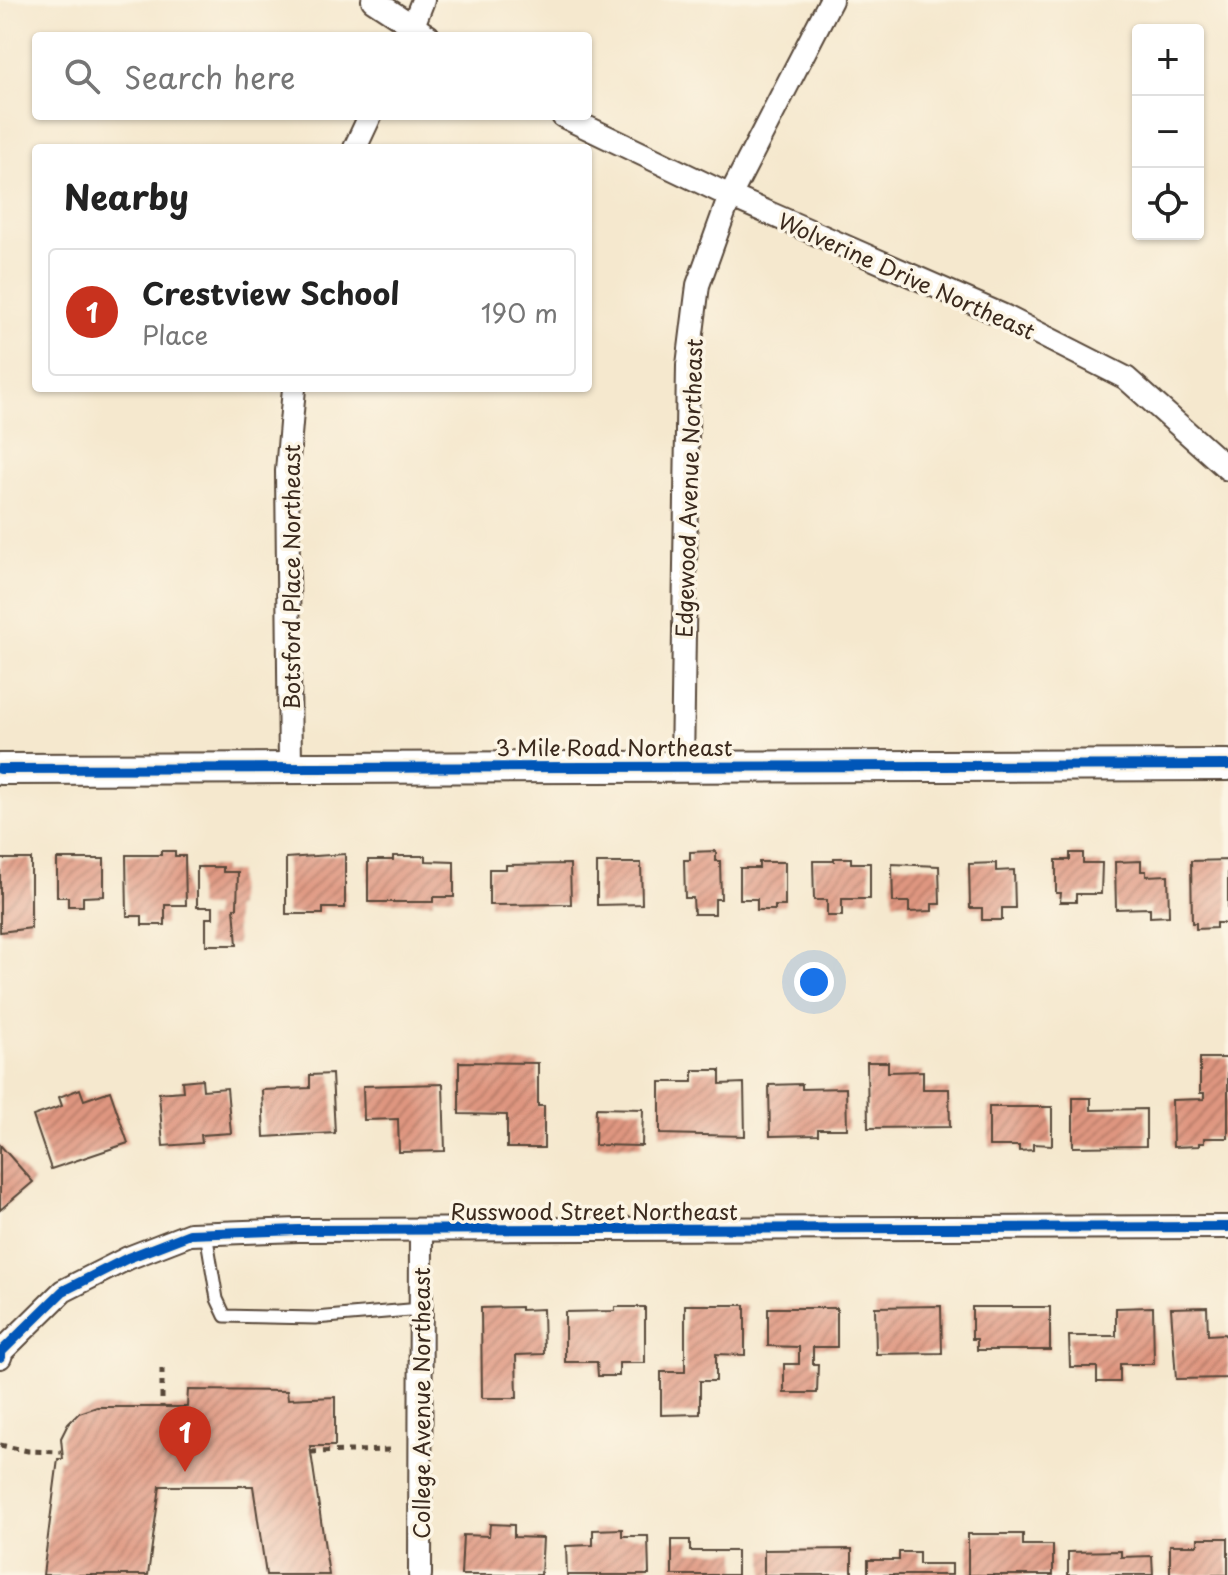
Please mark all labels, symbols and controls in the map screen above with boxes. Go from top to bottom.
map controls [1132,24,1204,240]
button: + [1132,24,1204,96]
search box [32,32,592,120]
icon: search [60,54,104,98]
text: Search here [124,54,296,99]
button: − [1132,96,1204,168]
button: locate [1132,168,1204,240]
text: Nearby [64,170,189,222]
street label: Wolverine Drive Northeast [773,203,1041,347]
text: Crestview School [142,270,399,315]
text: 1 [86,293,98,332]
text: 190 m [481,293,558,332]
text: Place [142,315,208,354]
street label: Edgewood Avenue Northeast [666,338,710,638]
street label: Botsford Place Northeast [274,444,307,710]
street label: 3 Mile Road Northeast [496,730,733,763]
your location [794,962,834,1002]
street label: Russwood Street Northeast [450,1194,738,1227]
street label: College Avenue Northeast [404,1267,437,1539]
pin: 1 [159,1406,211,1472]

